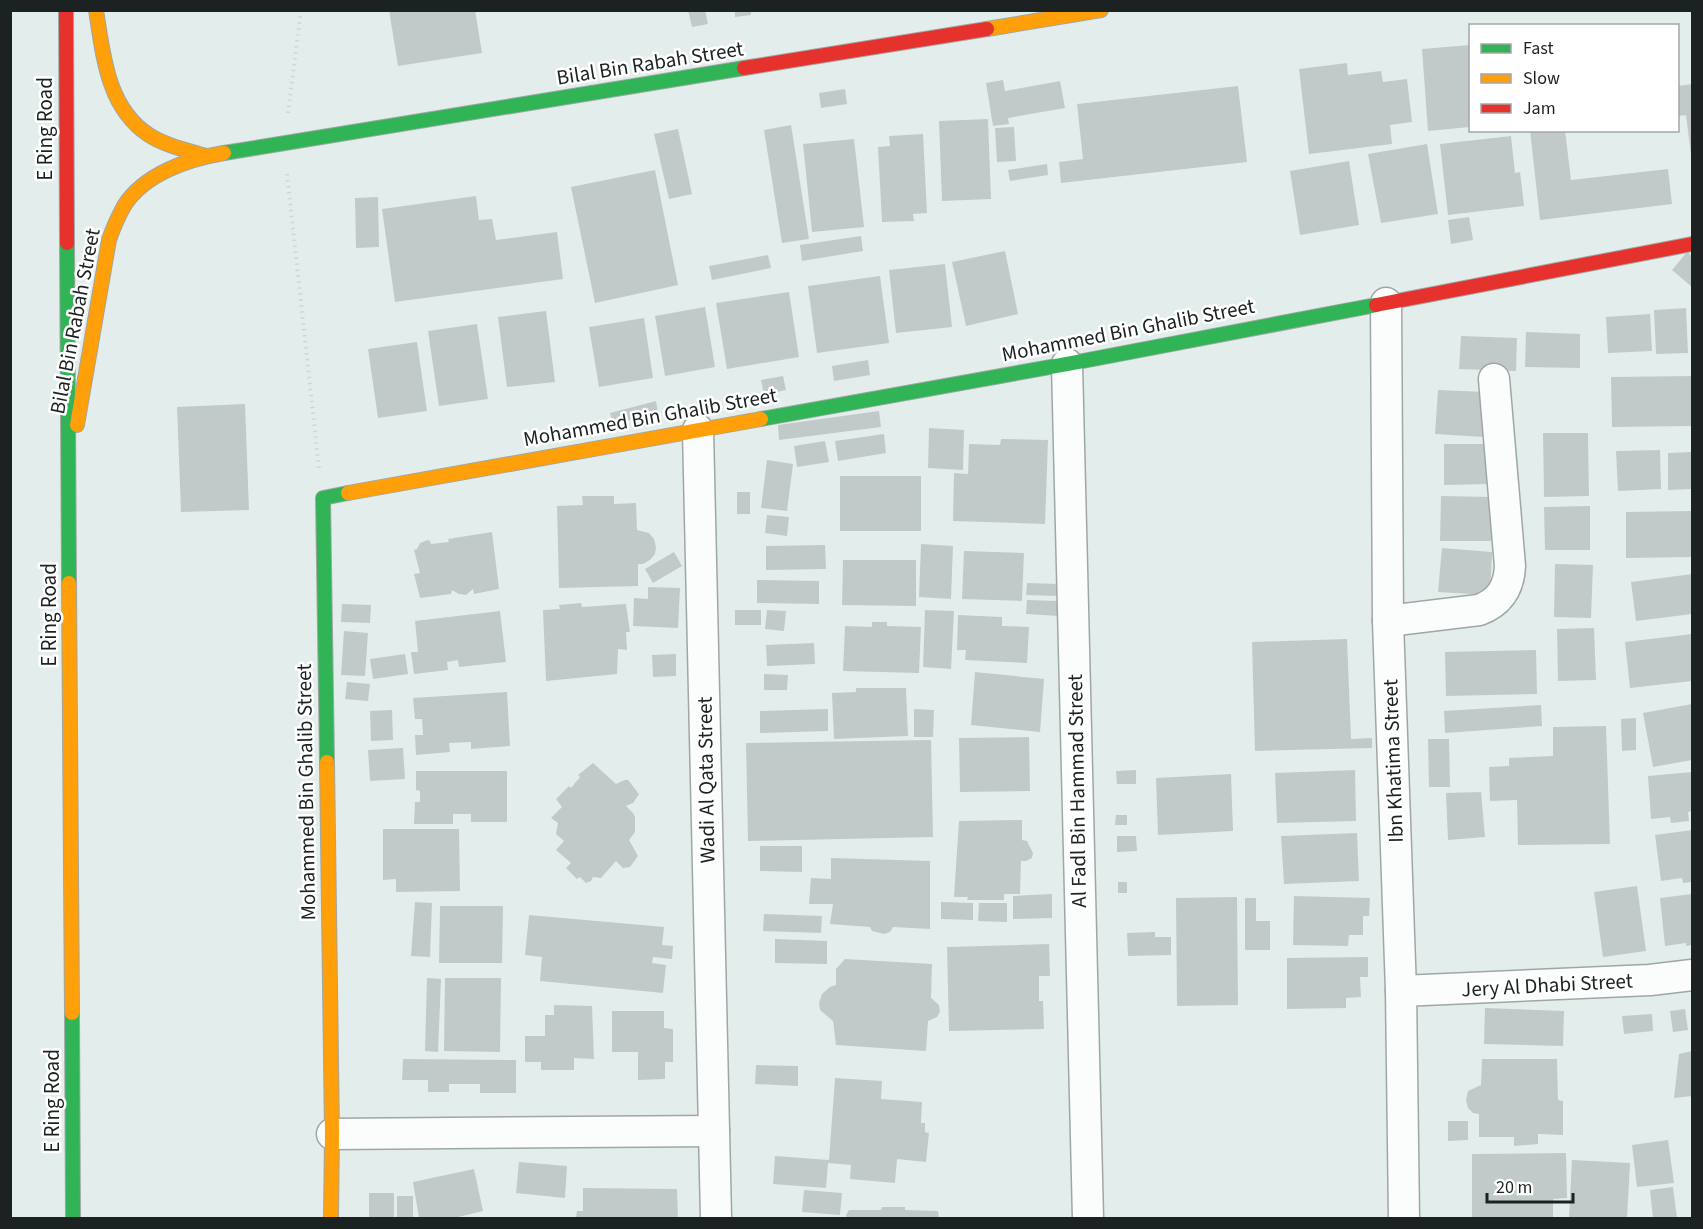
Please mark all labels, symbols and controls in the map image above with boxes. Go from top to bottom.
legend [1469,24,1679,132]
street label: Bilal Bin Rabah Street [554,33,746,93]
text: Fast [1523,36,1554,61]
text: Slow [1523,66,1560,91]
street label: E Ring Road [30,77,60,181]
text: Jam [1523,96,1556,121]
street label: Bilal Bin Rabah Street [42,225,108,417]
street label: Mohammed Bin Ghalib Street [999,291,1257,369]
street label: Mohammed Bin Ghalib Street [521,380,779,454]
street label: E Ring Road [34,563,64,667]
street label: Mohammed Bin Ghalib Street [289,663,323,921]
street label: Al Fadl Bin Hammad Street [1060,674,1094,908]
street label: Ibn Khatima Street [1375,679,1411,843]
street label: Wadi Al Qata Street [690,696,722,864]
street label: Jery Al Dhabi Street [1460,966,1634,1004]
street label: E Ring Road [37,1049,67,1153]
scale bar [1487,1166,1572,1204]
text: 20 m [1496,1175,1532,1200]

